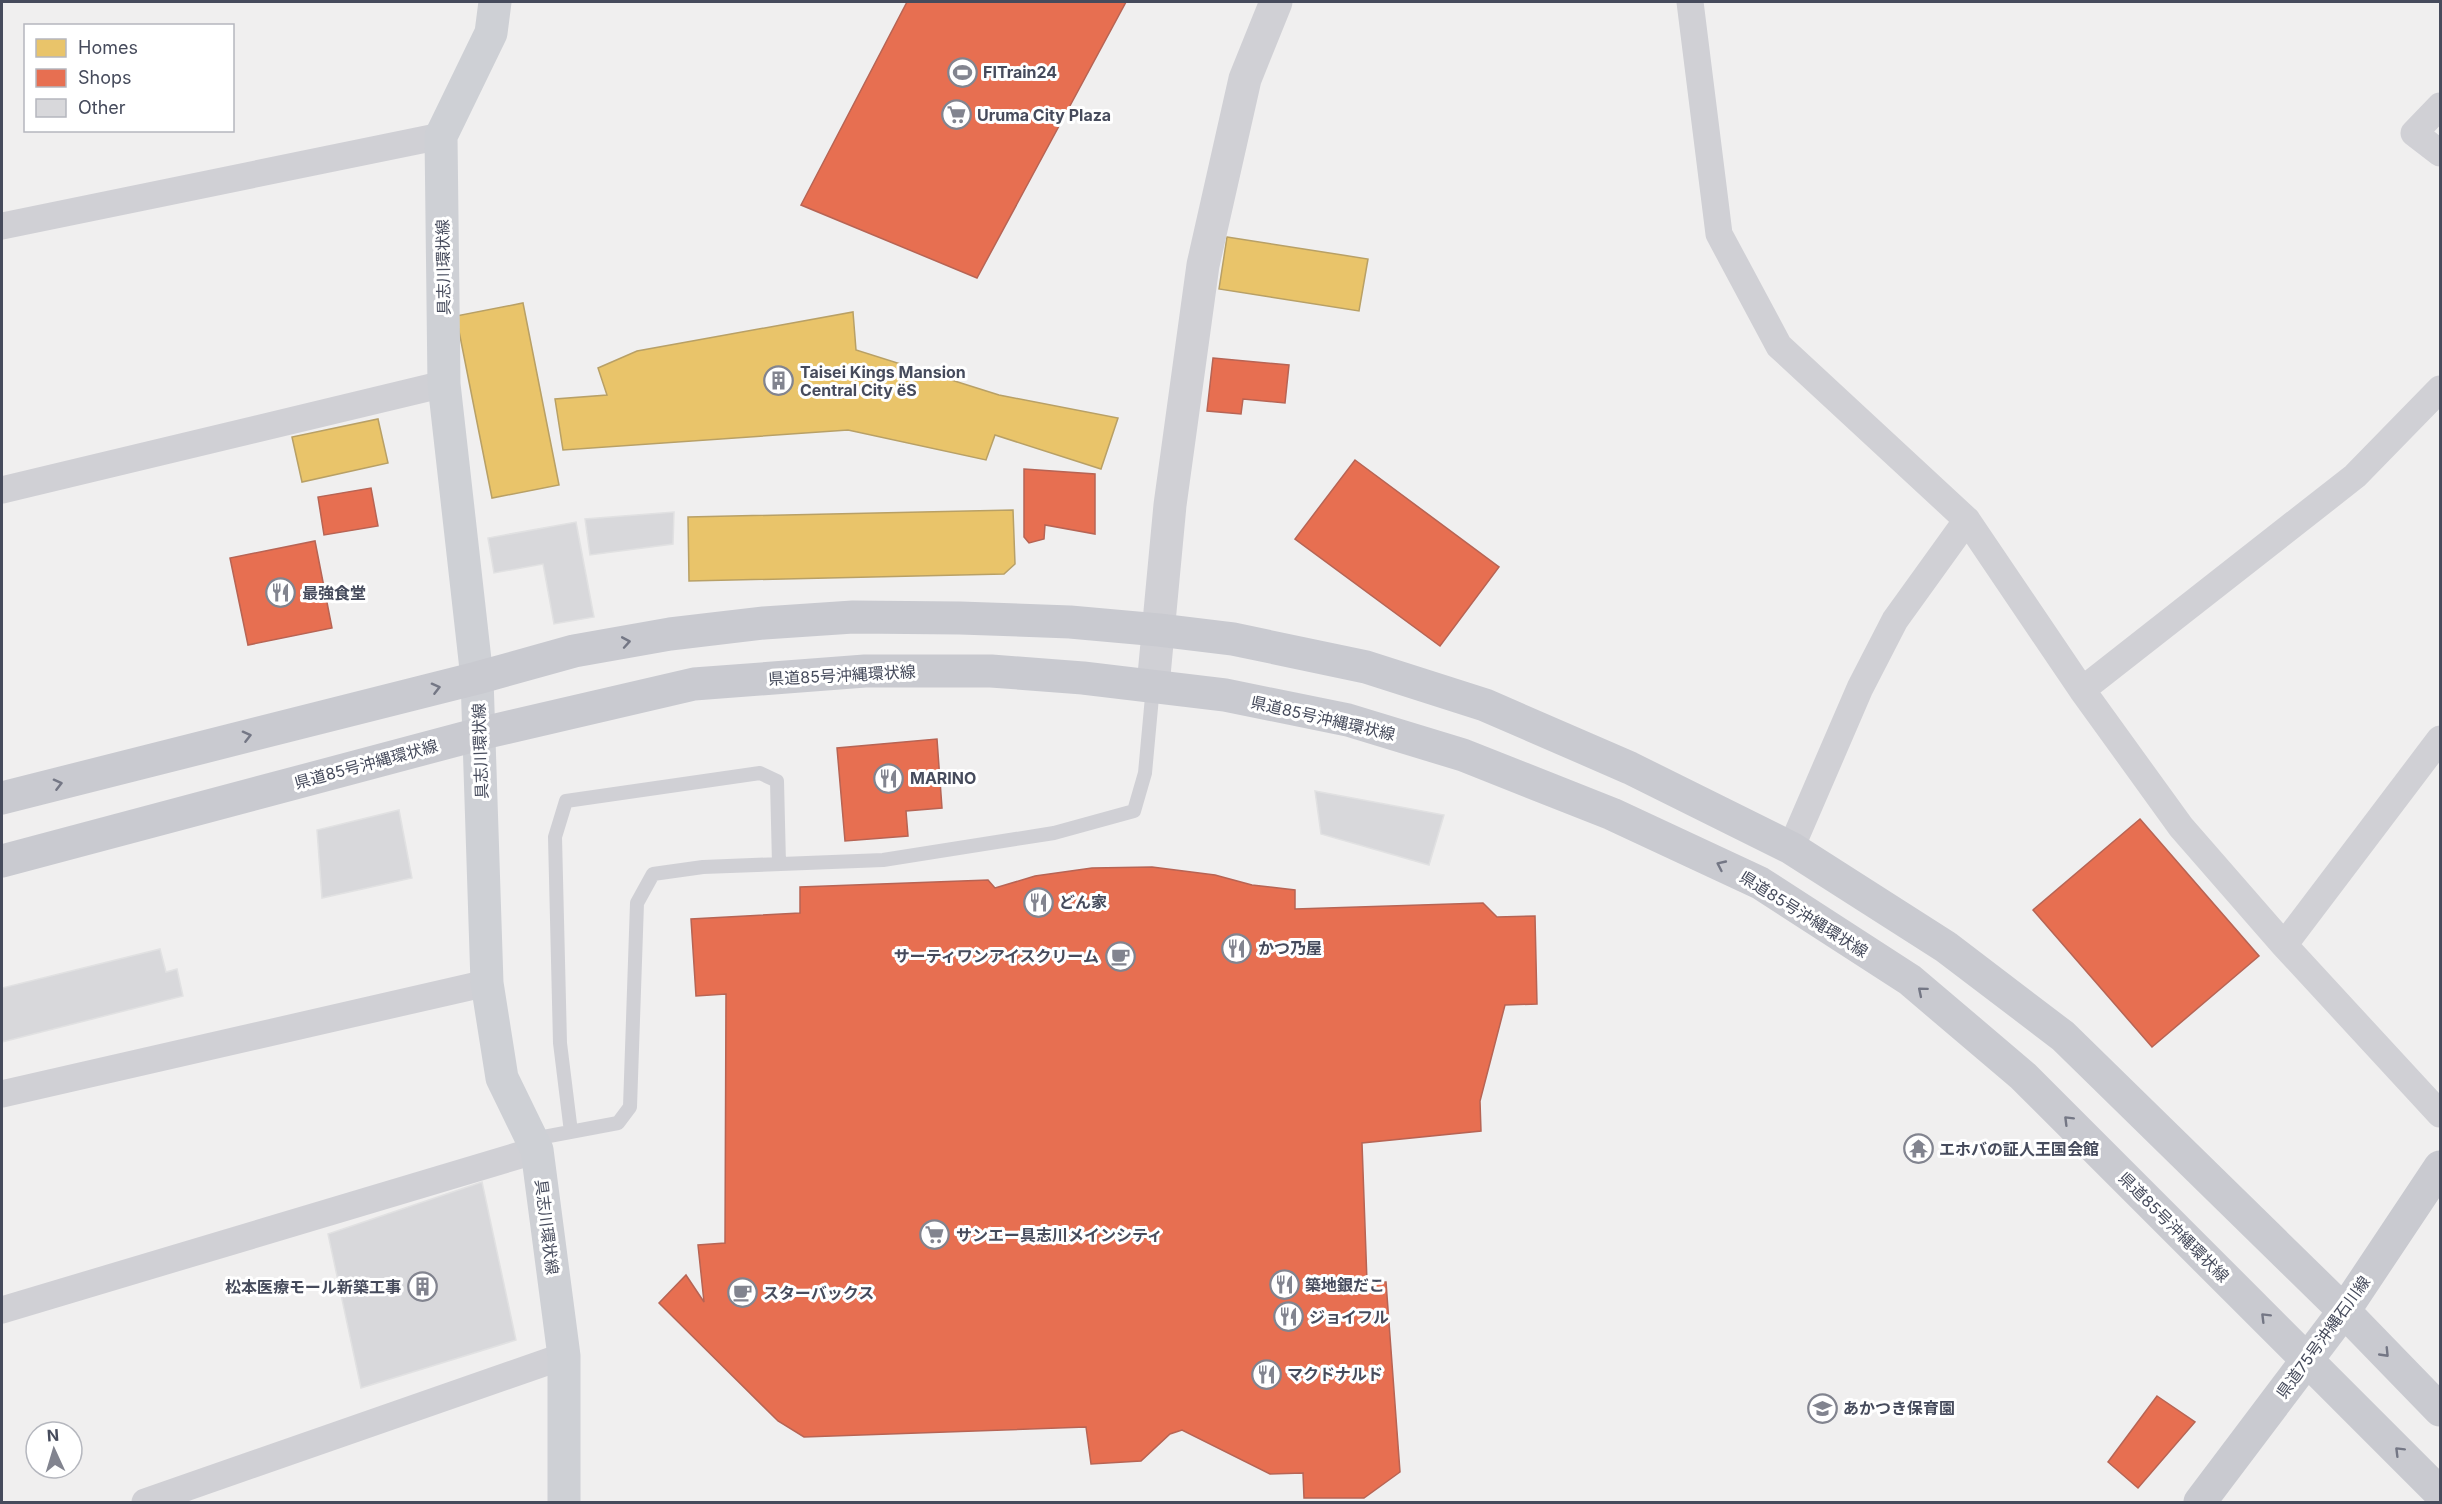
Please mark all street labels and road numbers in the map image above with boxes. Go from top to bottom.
street label: 具志川環状線 [432,219,454,315]
street label: 県道85号沖縄環状線 [768,661,916,689]
street label: 県道85号沖縄環状線 [1249,692,1397,744]
street label: 具志川環状線 [468,703,492,799]
street label: 県道85号沖縄環状線 [292,735,440,793]
street label: 県道85号沖縄環状線 [1736,866,1872,962]
street label: 県道85号沖縄環状線 [2115,1168,2233,1286]
street label: 具志川環状線 [531,1178,563,1276]
street label: 県道75号沖縄石川線 [2272,1272,2374,1402]

